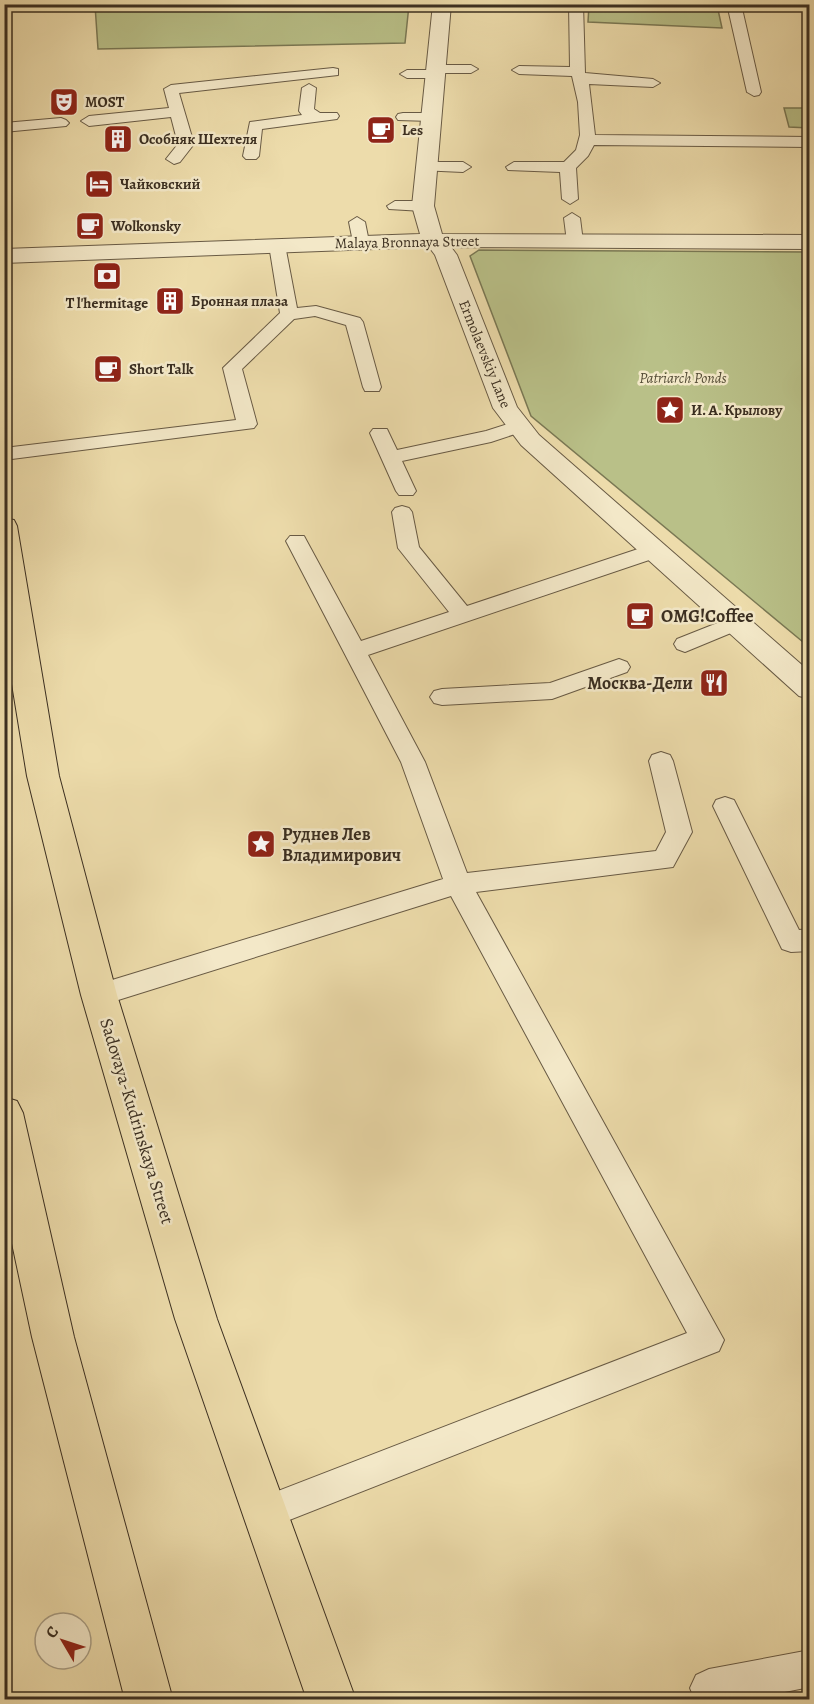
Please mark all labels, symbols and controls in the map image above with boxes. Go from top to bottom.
theatre icon: MOST [48,86,80,118]
place label: MOST [85,92,125,112]
cafe icon: Les [365,114,397,146]
place label: Les [402,120,423,140]
building icon: Особняк Шехтеля [102,123,134,155]
place label: Особняк Шехтеля [139,129,258,149]
hotel icon: Чайковский [83,168,115,200]
place label: Чайковский [120,174,201,194]
cafe icon: Wolkonsky [74,210,106,242]
place label: Wolkonsky [110,216,182,236]
street label: Malaya Bronnaya Street [335,231,480,253]
bank icon: Т l'hermitage [91,260,123,292]
building icon: Бронная плаза [154,285,186,317]
place label: Бронная плаза [191,291,289,311]
place label: Т l'hermitage [66,293,148,313]
street label: Ermolaevskiy Lane [454,297,516,411]
cafe icon: Short Talk [92,353,124,385]
place label: Short Talk [129,359,194,379]
park label: Patriarch Ponds [639,368,727,388]
place icon: И. А. Крылову [654,394,686,426]
place label: И. А. Крылову [691,400,783,420]
cafe icon: OMG!Coffee [624,600,656,632]
place label: OMG!Coffee [661,604,754,628]
restaurant icon: Москва-Дели [698,667,730,699]
place label: Москва-Дели [587,671,693,695]
place label: Руднев Лев Владимирович [282,822,401,867]
place icon: Руднев Лев Владимирович [245,828,277,860]
street label: Sadovaya-Kudrinskaya Street [94,1015,180,1227]
north arrow [33,1611,93,1671]
text: С [40,1621,64,1643]

